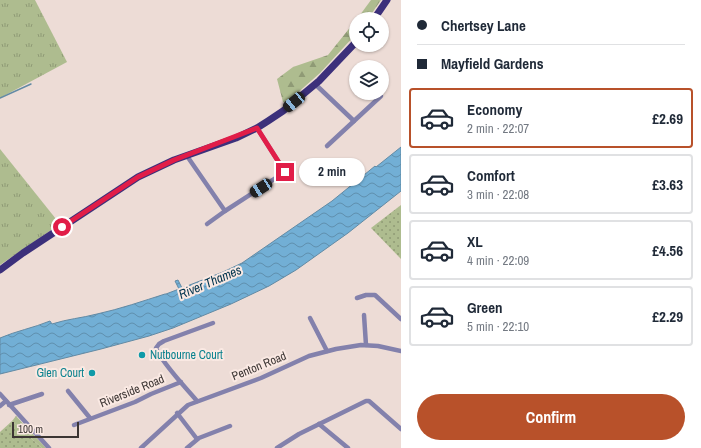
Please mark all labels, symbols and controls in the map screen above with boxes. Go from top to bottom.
map controls [349,12,389,100]
button: locate [349,12,389,52]
text: Chertsey Lane [441,15,526,36]
text: Mayfield Gardens [441,53,544,74]
button: layers [349,60,389,100]
car [281,90,307,114]
text: Economy [467,99,522,120]
icon: car [419,100,455,136]
text: £2.69 [652,108,683,129]
text: 2 min · 22:07 [467,120,529,137]
callout: 2 min [299,158,365,186]
route end [276,163,294,181]
text: 2 min [318,163,346,180]
text: Comfort [467,165,515,186]
icon: car [419,166,455,202]
text: £3.63 [652,174,683,195]
car [248,176,274,200]
text: 3 min · 22:08 [467,186,529,203]
route start [53,218,71,236]
text: XL [467,231,483,252]
icon: car [419,232,455,268]
text: £4.56 [652,240,683,261]
text: 4 min · 22:09 [467,252,529,269]
water label: River Thames [176,261,244,303]
text: Green [467,297,503,318]
icon: car [419,298,455,334]
text: £2.29 [652,306,683,327]
text: 5 min · 22:10 [467,318,529,335]
place label: Nutbourne Court [150,347,223,363]
street label: Penton Road [229,348,289,384]
marker: Nutbourne Court [137,350,147,360]
place label: Glen Court [36,365,84,381]
marker: Glen Court [87,368,97,378]
street label: Riverside Road [97,371,167,411]
button: Confirm [417,394,685,440]
scale bar [12,420,79,439]
text: 100 m [18,422,43,436]

